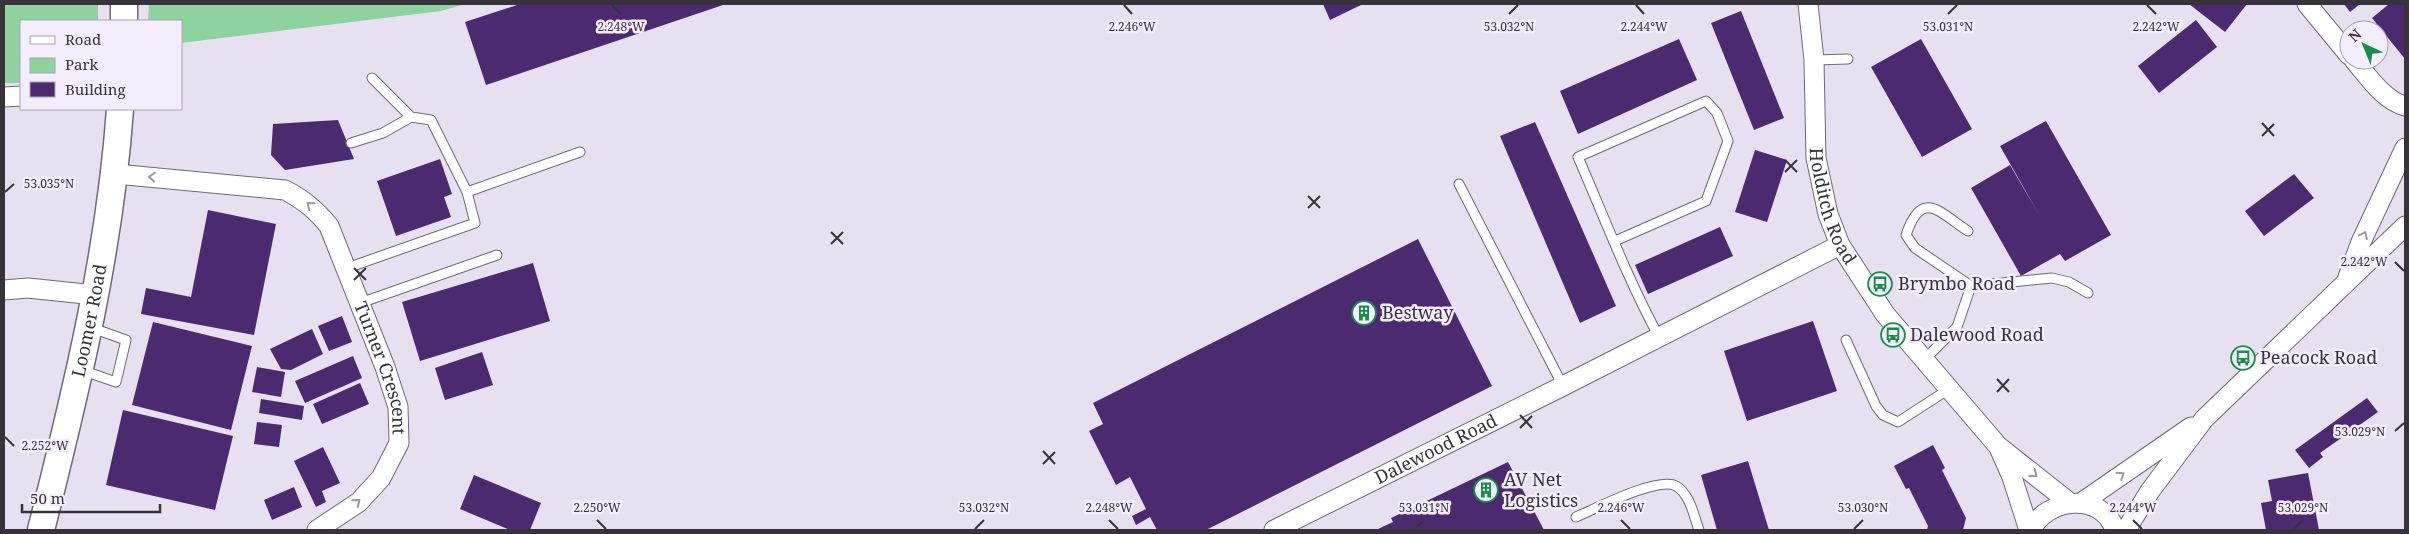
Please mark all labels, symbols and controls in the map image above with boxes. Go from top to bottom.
text: 2.248°W [597,18,645,35]
text: 2.246°W [1108,18,1156,35]
text: 53.032°N [1484,18,1534,35]
text: 2.244°W [1620,18,1668,35]
text: 53.031°N [1923,18,1973,35]
text: 2.242°W [2132,18,2180,35]
legend [20,20,182,110]
north arrow [2339,20,2389,70]
text: N [2344,25,2365,46]
text: Road [65,29,101,49]
text: Park [65,54,99,74]
text: Building [65,79,126,99]
street label: Holditch Road [1805,147,1862,269]
one-way arrow [148,172,156,183]
text: 53.035°N [24,175,74,192]
one-way arrow [307,202,316,210]
one-way arrow [2358,231,2369,240]
text: 2.242°W [2340,253,2388,270]
street label: Loomer Road [65,262,111,379]
bus stop icon: Brymbo Road [1867,271,1893,297]
place label: Brymbo Road [1898,271,2015,295]
street label: Turner Crescent [349,298,412,435]
building icon: Bestway [1351,300,1377,326]
place label: Bestway [1382,300,1454,324]
bus stop icon: Dalewood Road [1880,322,1906,348]
place label: Dalewood Road [1910,322,2044,346]
bus stop icon: Peacock Road [2230,345,2256,371]
place label: Peacock Road [2260,345,2377,369]
street label: Dalewood Road [1370,408,1501,489]
text: 53.029°N [2335,423,2385,440]
text: 2.252°W [21,437,69,454]
place label: AV Net Logistics [1504,467,1578,512]
one-way arrow [2028,469,2037,477]
one-way arrow [2116,472,2125,481]
building icon: AV Net Logistics [1473,477,1499,503]
scale bar [22,482,160,514]
text: 50 m [30,488,65,508]
text: 2.250°W [573,499,621,516]
text: 53.032°N [959,499,1009,516]
text: 2.248°W [1085,499,1133,516]
text: 53.031°N [1399,499,1449,516]
text: 2.246°W [1597,499,1645,516]
text: 53.030°N [1838,499,1888,516]
text: 2.244°W [2109,499,2157,516]
text: 53.029°N [2278,499,2328,516]
one-way arrow [351,500,360,508]

